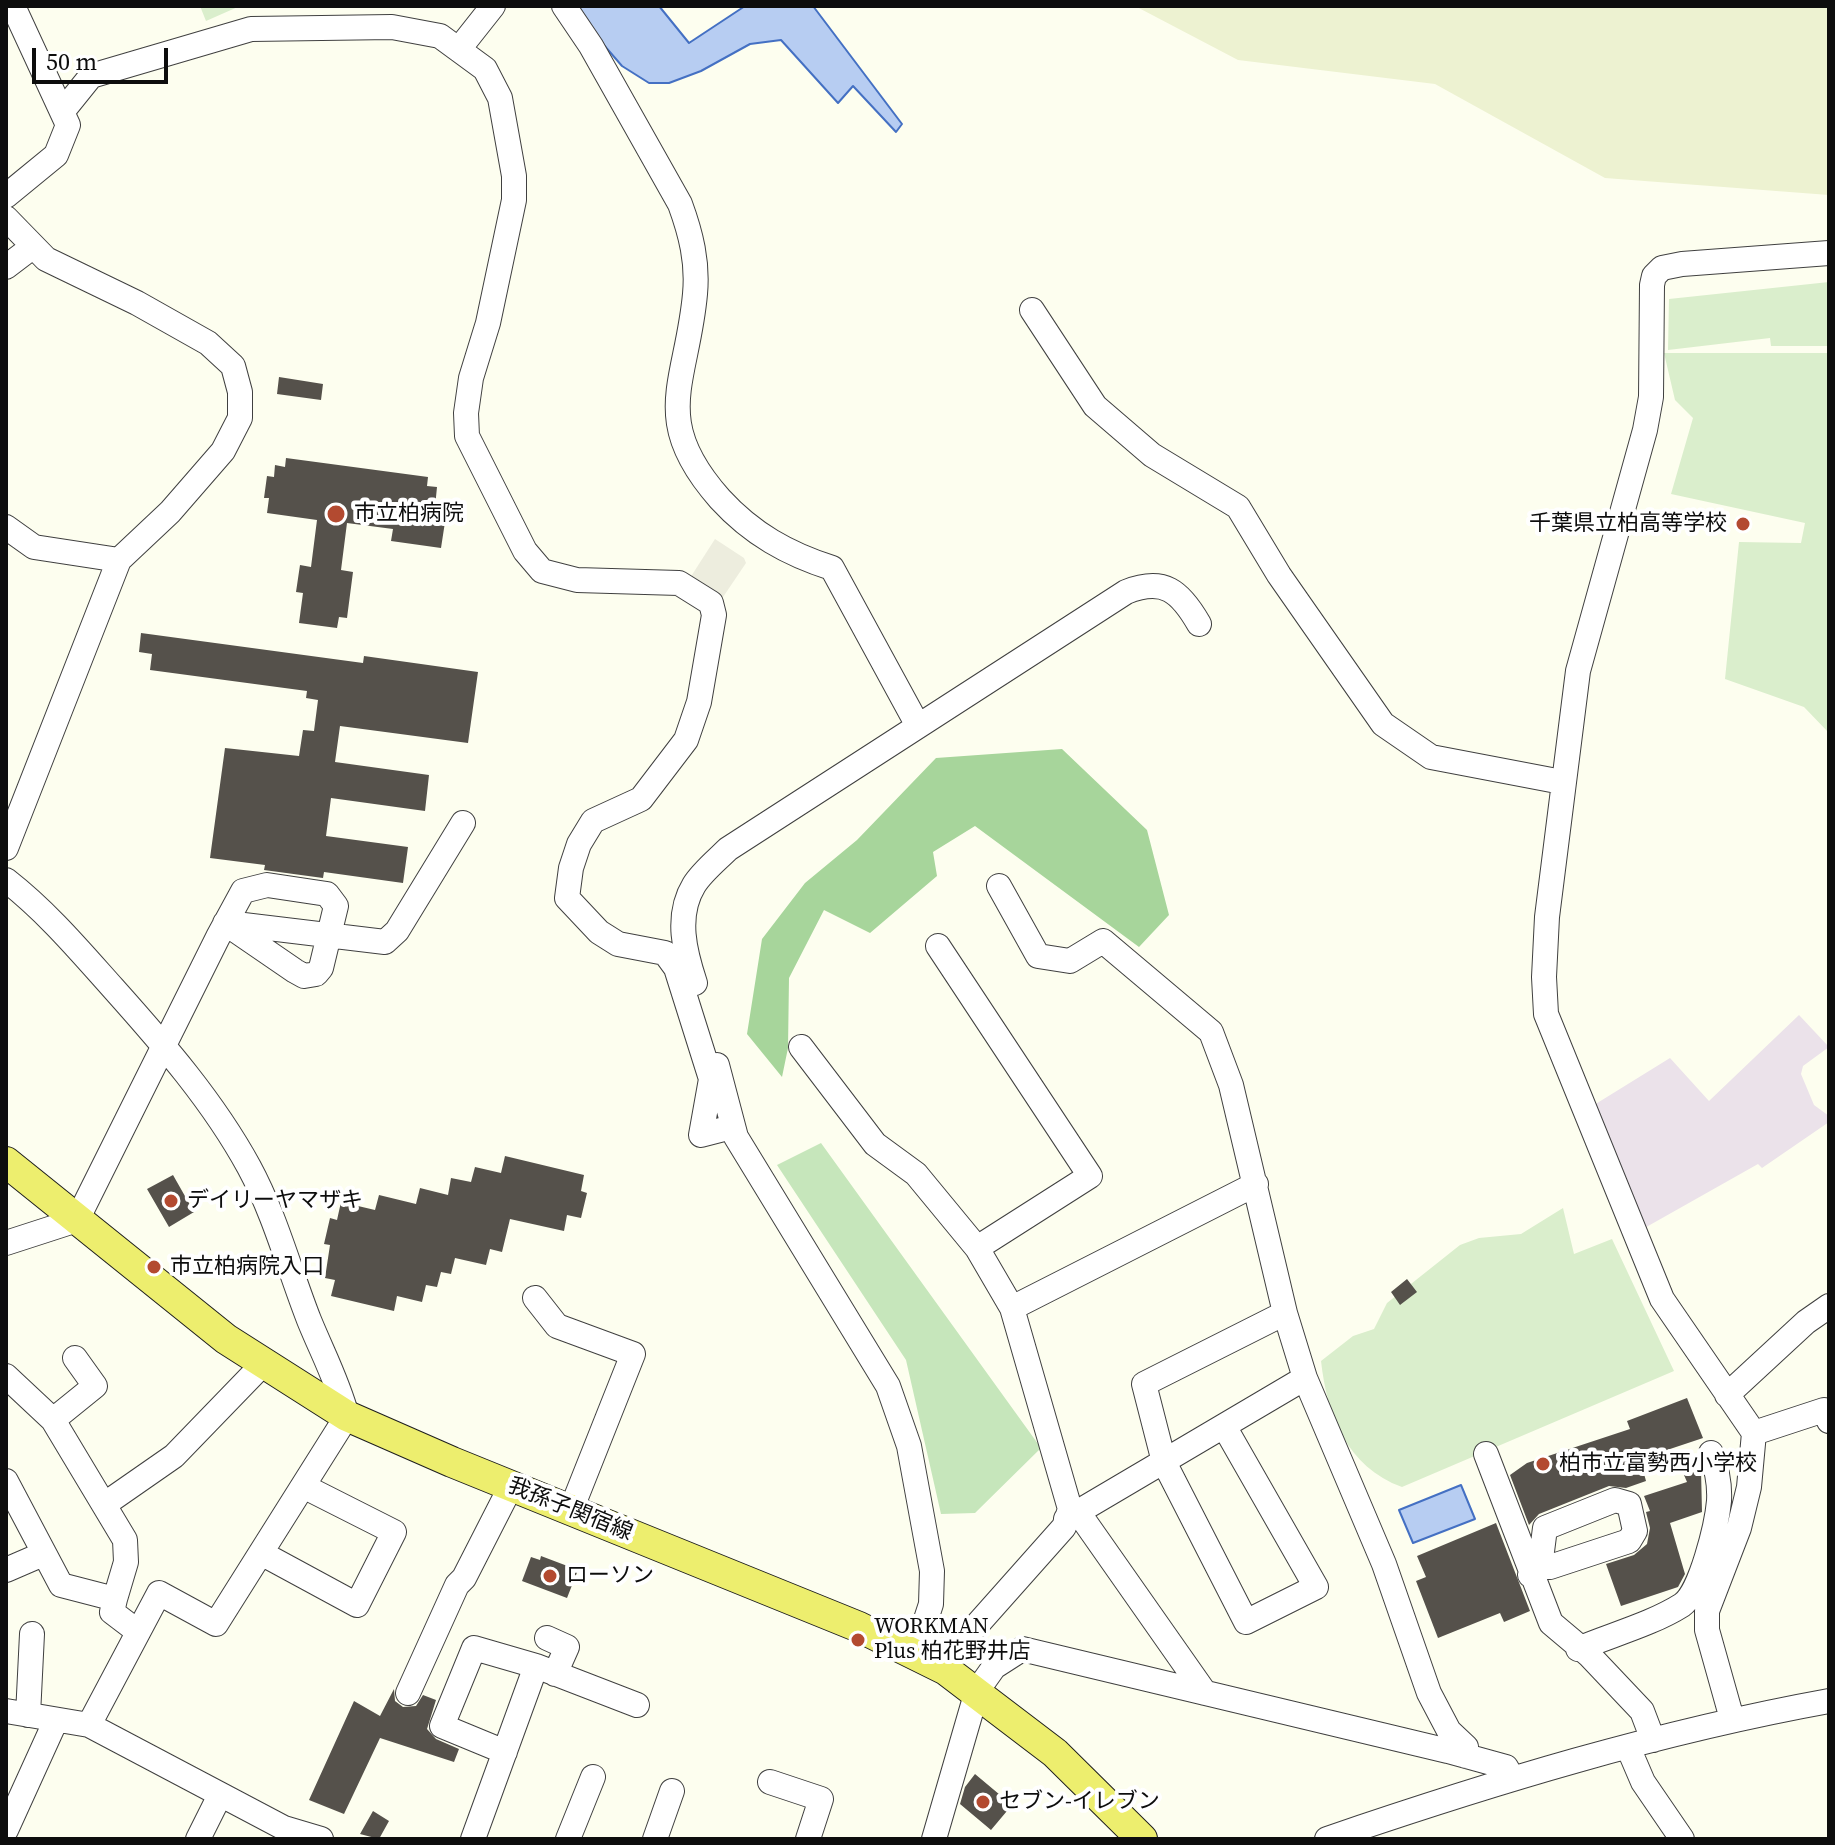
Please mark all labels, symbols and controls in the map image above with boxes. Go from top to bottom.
scale bar [36,32,172,82]
text: 50 m [46,45,97,78]
place label: 市立柏病院 [354,501,464,527]
marker: 市立柏病院 [325,503,347,525]
place label: 千葉県立柏高等学校 [1529,511,1727,537]
marker: 千葉県立柏高等学校 [1734,515,1752,533]
place label: デイリーヤマザキ [187,1188,363,1214]
marker: デイリーヤマザキ [162,1192,180,1210]
place label: 市立柏病院入口 [170,1254,324,1280]
marker: 市立柏病院入口 [145,1258,163,1276]
place label: 柏市立富勢西小学校 [1559,1451,1757,1477]
marker: 柏市立富勢西小学校 [1534,1455,1552,1473]
street label: 我孫子関宿線 [504,1473,636,1547]
place label: ローソン [566,1563,654,1589]
marker: ローソン [541,1567,559,1585]
place label: WORKMAN Plus 柏花野井店 [874,1614,1031,1666]
marker: WORKMAN Plus 柏花野井店 [849,1631,867,1649]
place label: セブン-イレブン [999,1789,1160,1815]
marker: セブン-イレブン [974,1793,992,1811]

